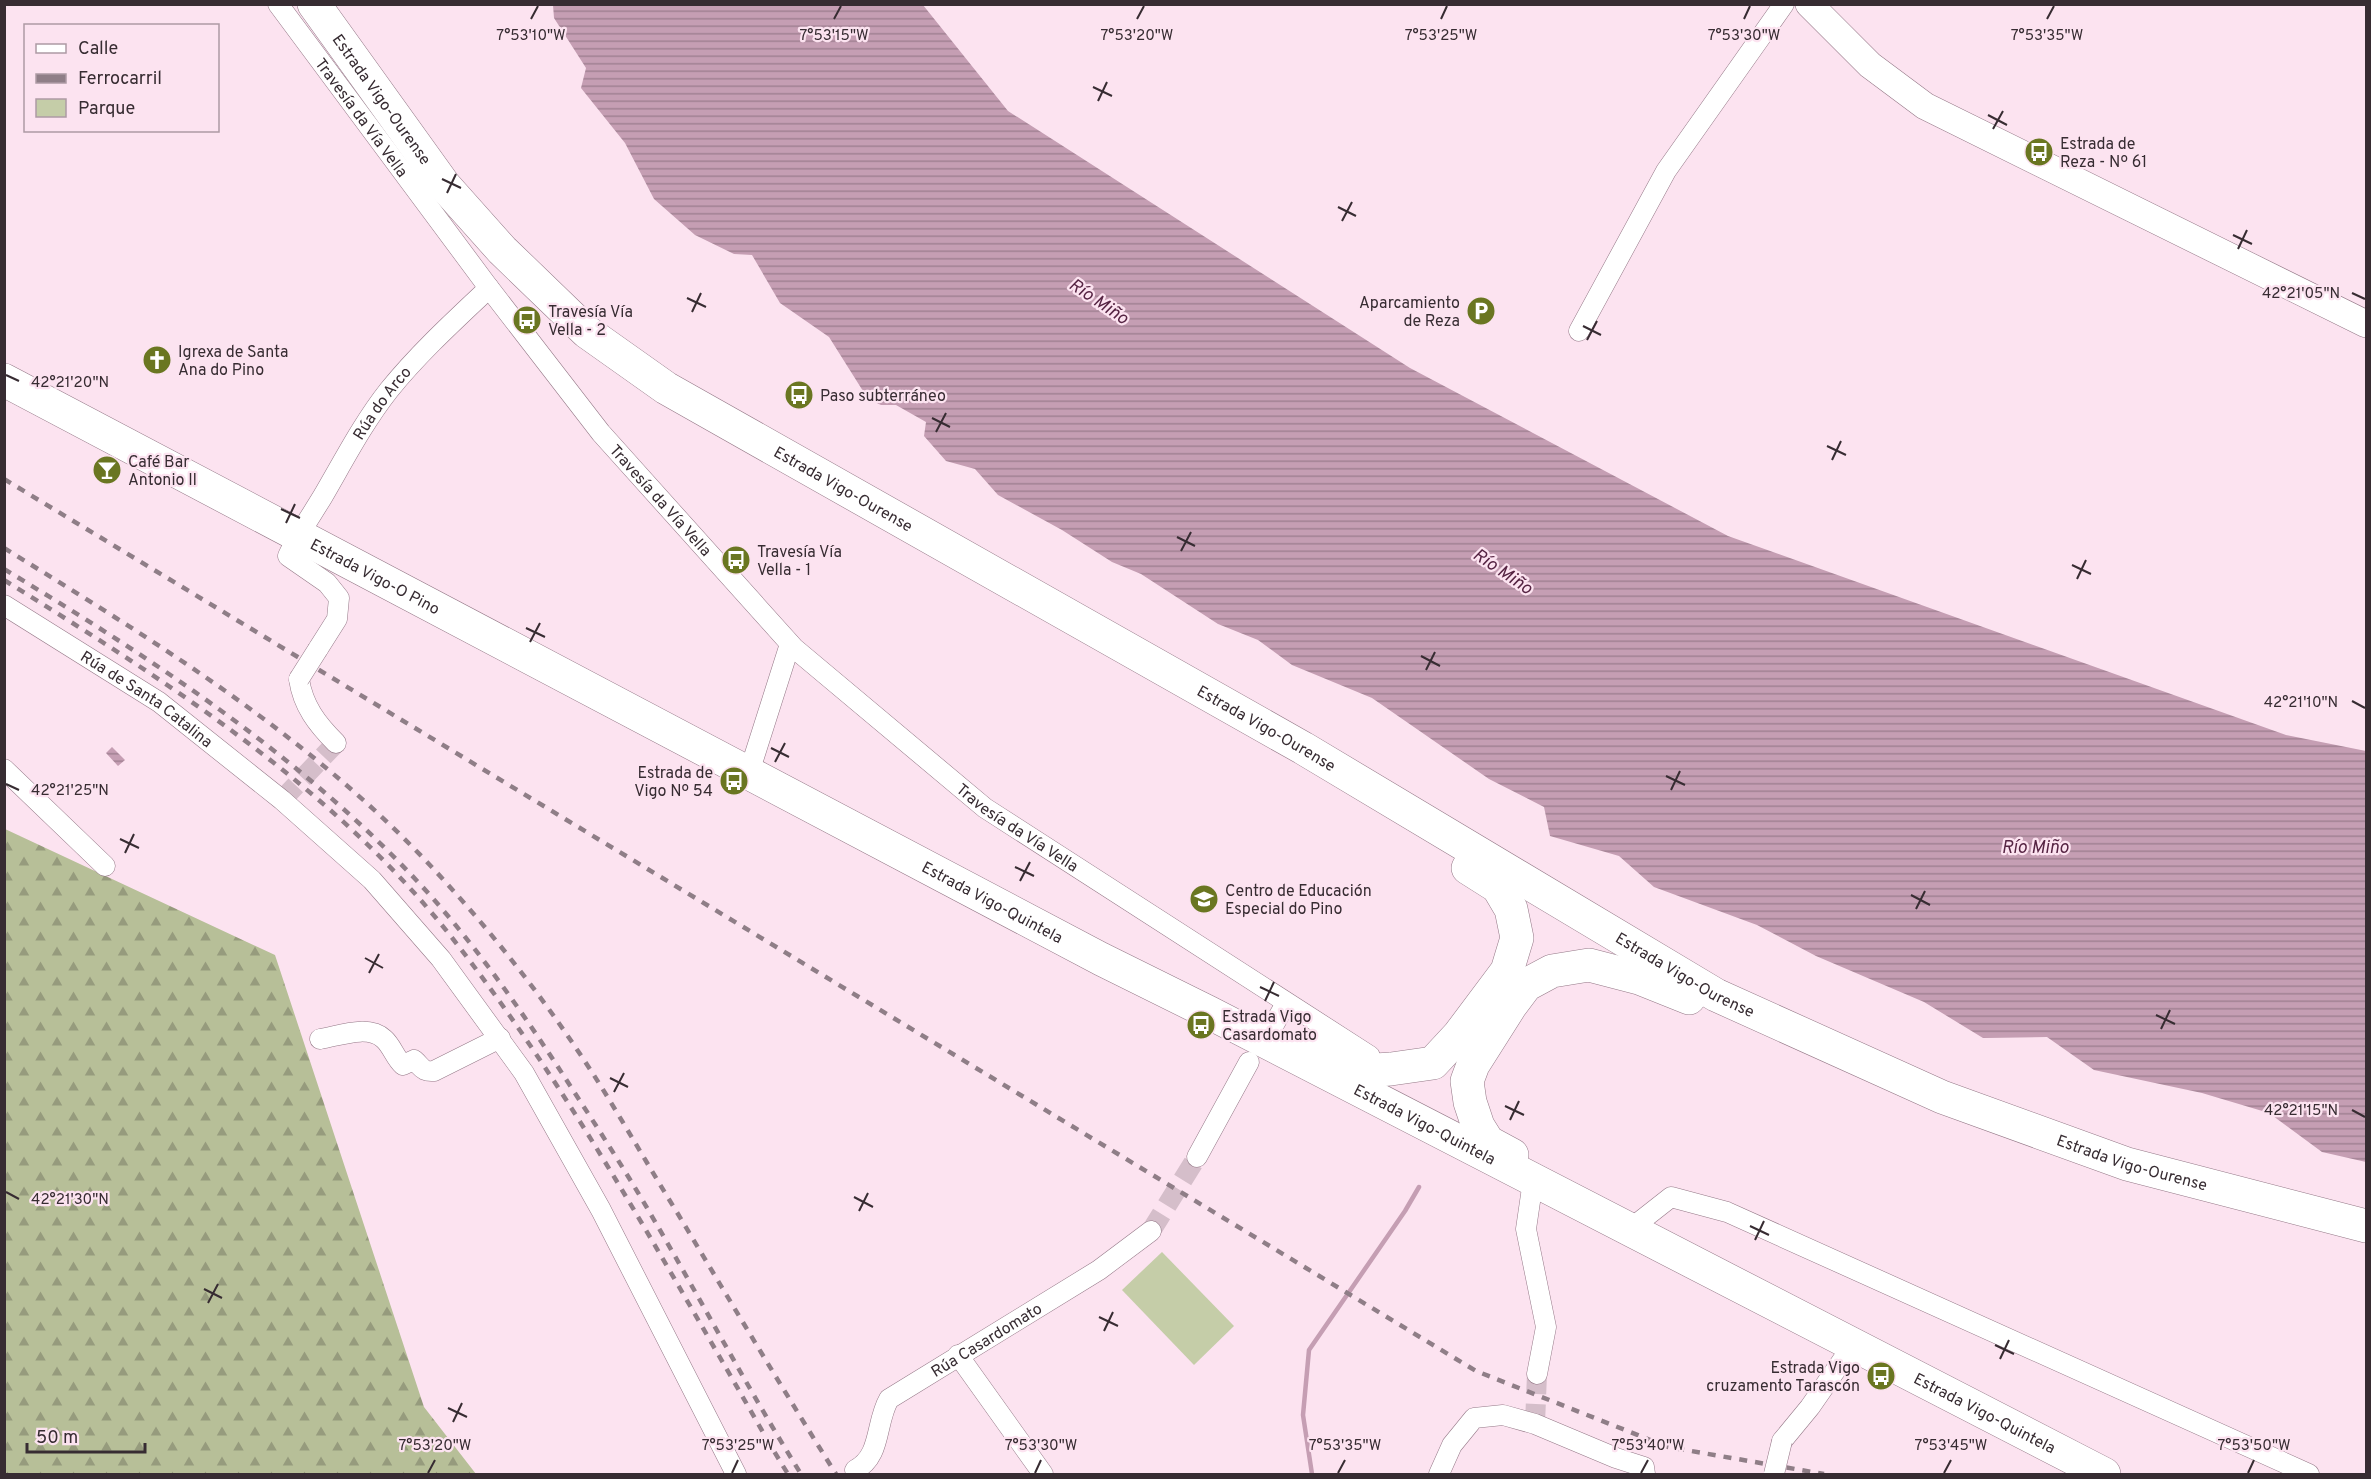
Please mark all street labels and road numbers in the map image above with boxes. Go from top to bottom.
street label: Estrada Vigo-Ourense [327,31,434,170]
street label: Travesía da Vía Vella [310,55,411,182]
street label: Rúa do Arco [350,363,417,444]
street label: Travesía da Vía Vella [604,441,715,561]
street label: Estrada Vigo-Ourense [770,443,916,537]
street label: Estrada Vigo-O Pino [306,535,443,620]
street label: Rúa de Santa Catalina [76,647,216,753]
street label: Estrada Vigo-Ourense [1193,682,1339,777]
street label: Travesía da Vía Vella [951,780,1082,877]
street label: Estrada Vigo-Quintela [918,858,1066,949]
street label: Estrada Vigo-Ourense [1611,929,1757,1023]
street label: Estrada Vigo-Quintela [1350,1081,1498,1170]
street label: Estrada Vigo-Ourense [2054,1131,2209,1196]
street label: Rúa Casardomato [928,1299,1046,1383]
street label: Estrada Vigo-Quintela [1910,1370,2058,1459]

